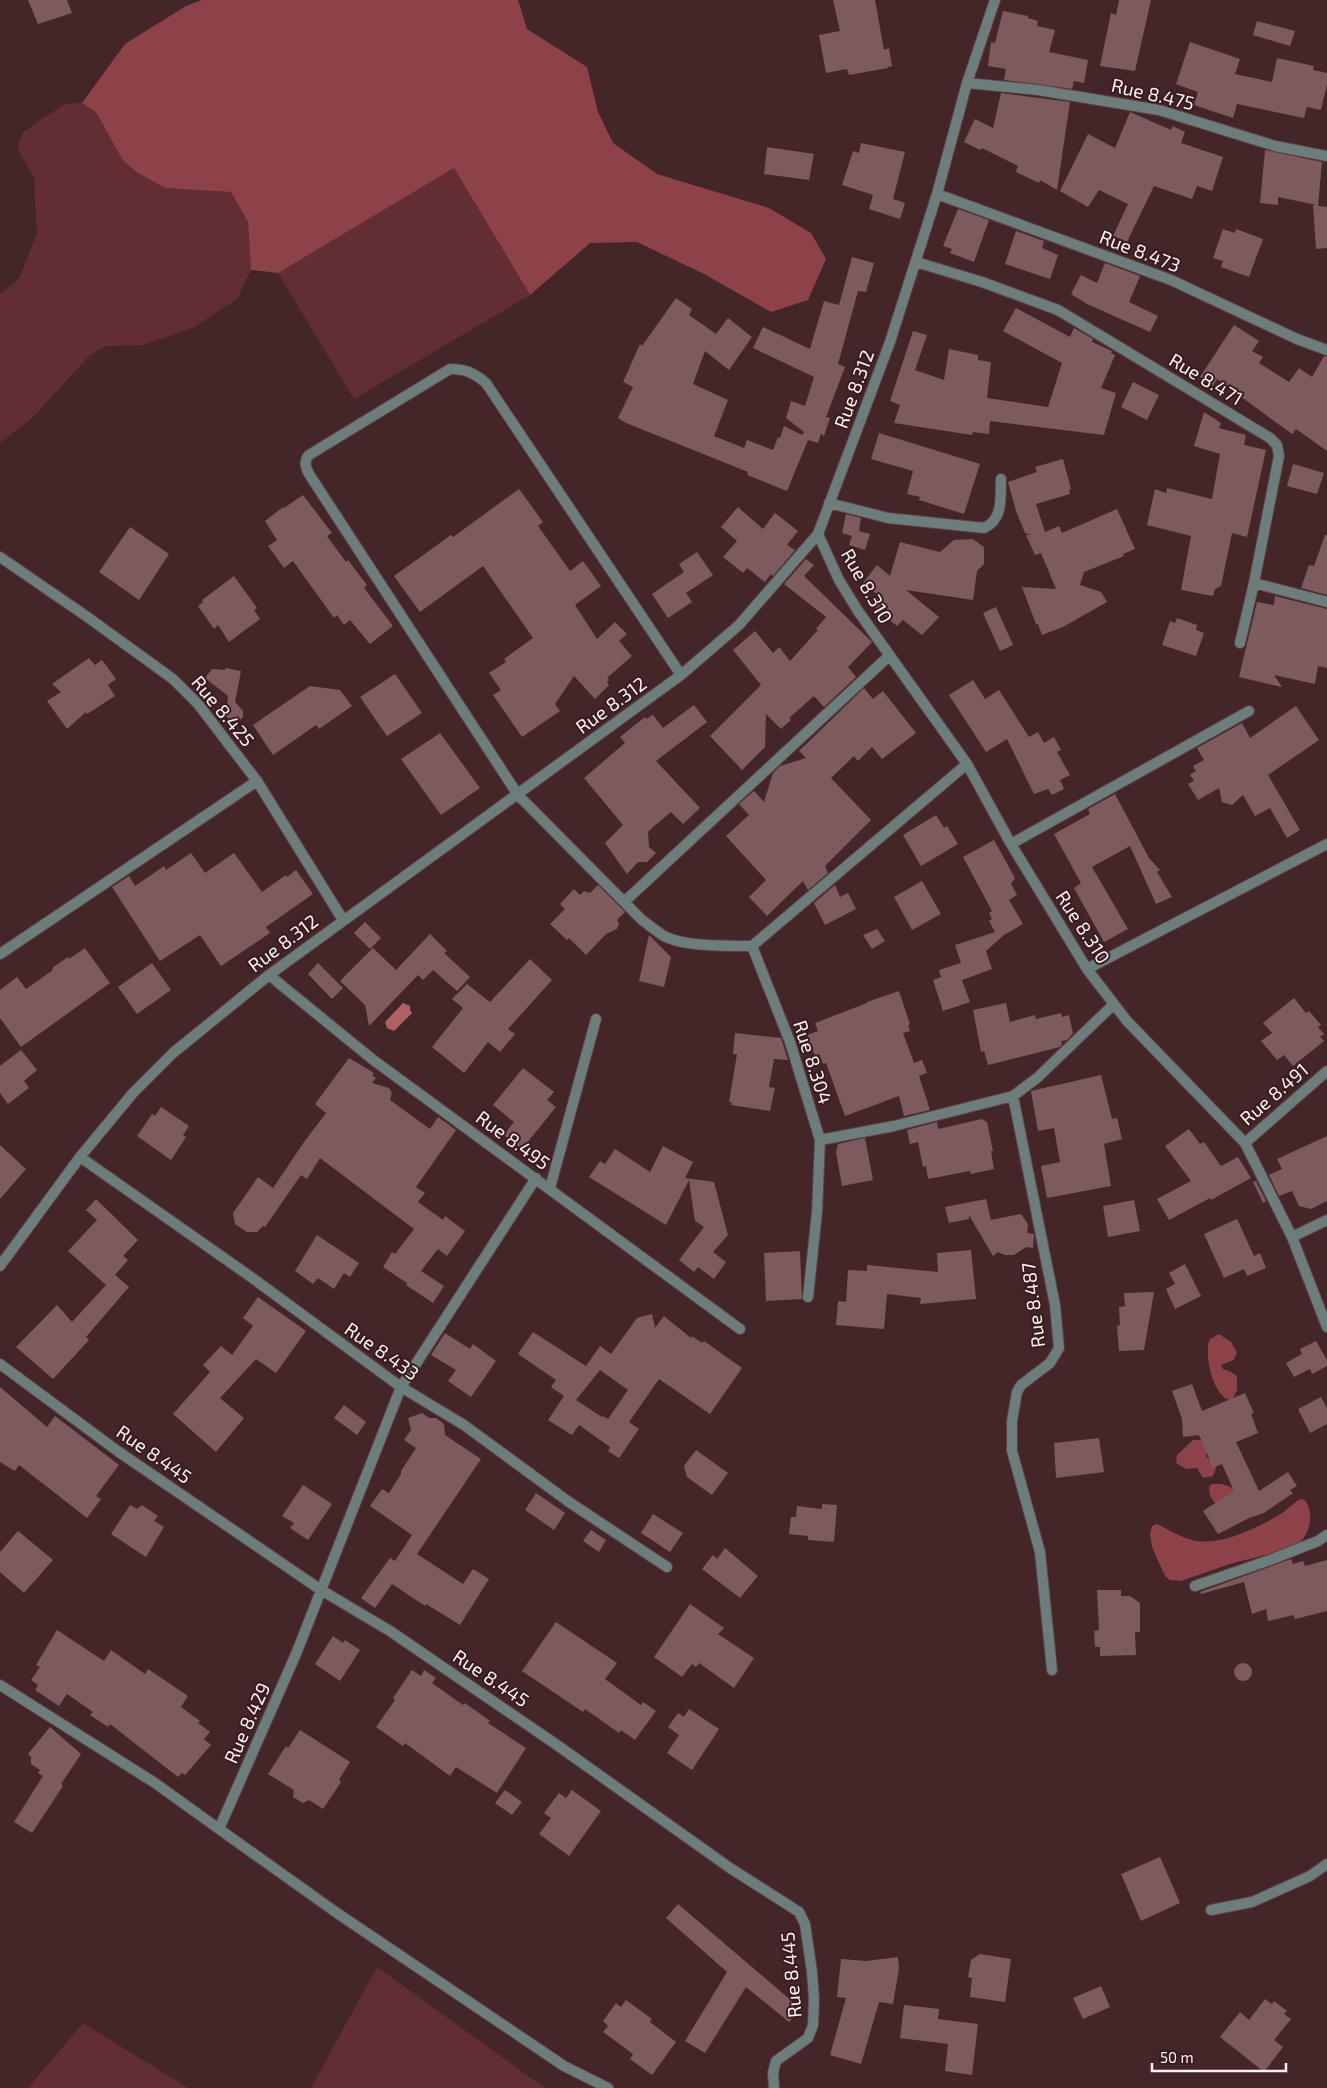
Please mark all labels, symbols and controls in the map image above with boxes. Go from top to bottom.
street label: Rue 8.475 [1109,73,1197,114]
street label: Rue 8.473 [1097,225,1184,276]
street label: Rue 8.312 [829,347,878,431]
street label: Rue 8.471 [1165,348,1247,409]
street label: Rue 8.310 [837,544,898,627]
street label: Rue 8.425 [187,671,260,751]
street label: Rue 8.312 [571,671,651,738]
street label: Rue 8.310 [1051,886,1116,968]
street label: Rue 8.312 [243,909,322,976]
street label: Rue 8.304 [789,1017,838,1107]
street label: Rue 8.491 [1235,1058,1312,1129]
street label: Rue 8.495 [472,1105,555,1174]
street label: Rue 8.487 [1016,1261,1049,1349]
street label: Rue 8.433 [341,1317,424,1385]
street label: Rue 8.445 [112,1419,196,1488]
street label: Rue 8.445 [449,1644,533,1711]
street label: Rue 8.429 [219,1679,275,1767]
street label: Rue 8.445 [775,1931,806,2019]
scale bar [1152,2040,1286,2072]
text: 50 m [1160,2048,1194,2066]

